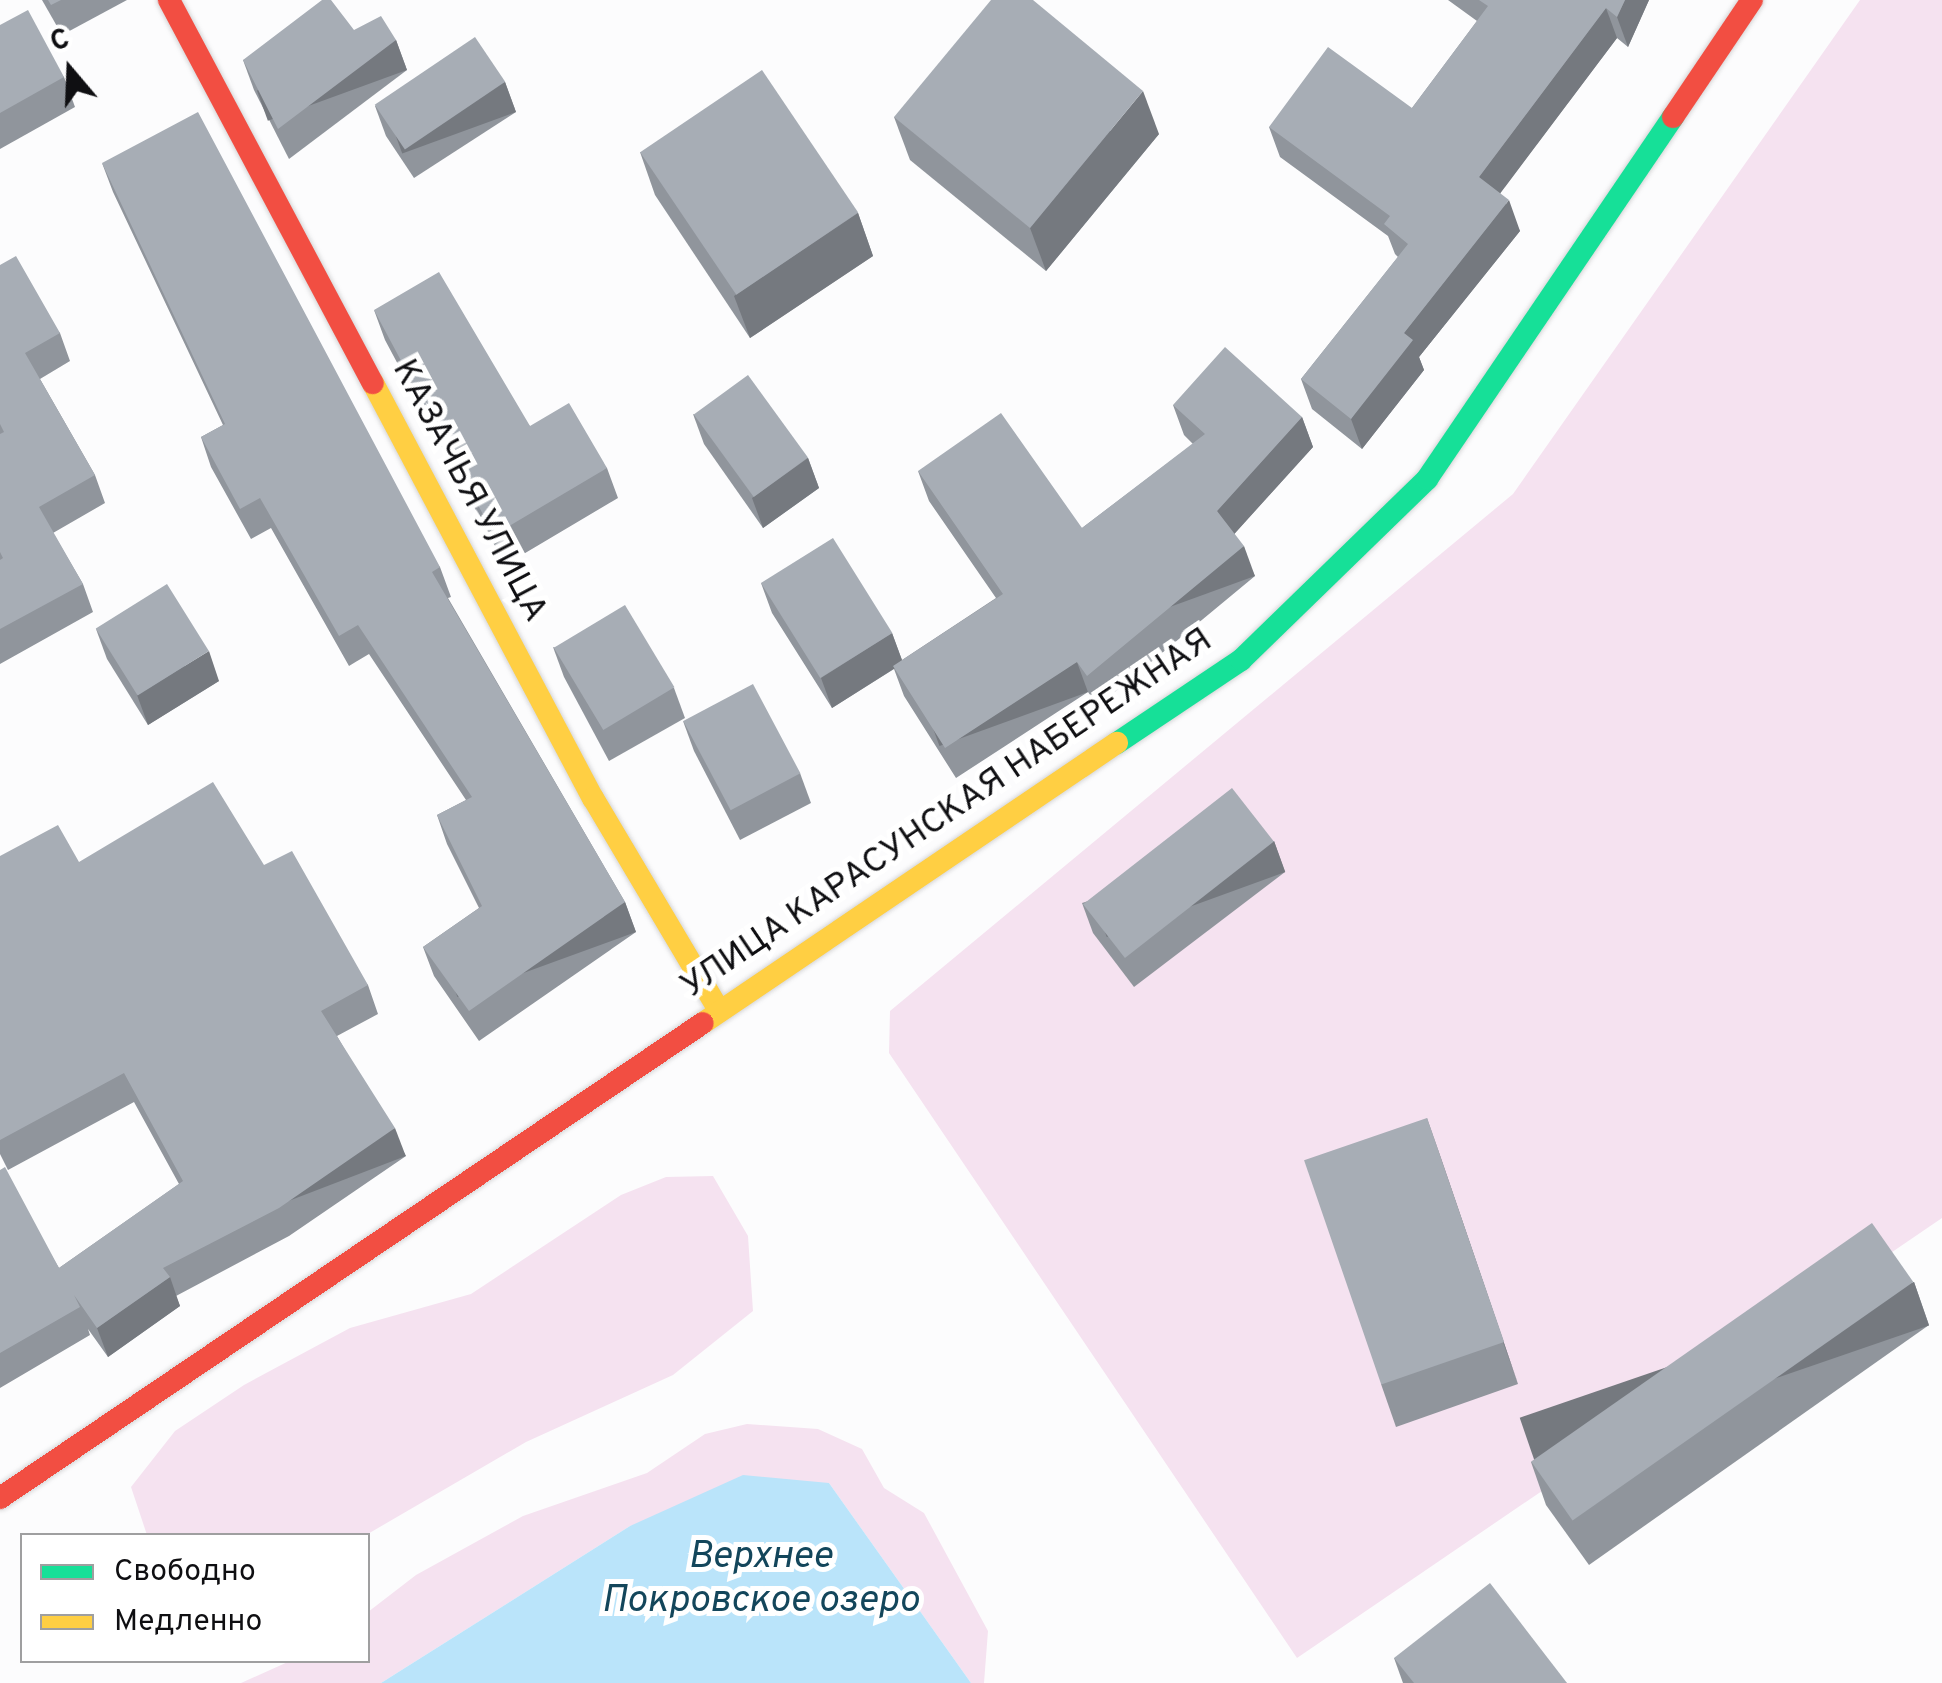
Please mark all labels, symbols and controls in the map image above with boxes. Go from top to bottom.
north arrow [20,20,120,120]
text: С [46,22,75,62]
street label: КАЗАЧЬЯ УЛИЦА [382,353,556,629]
street label: УЛИЦА КАРАСУНСКАЯ НАБЕРЕЖНАЯ [673,620,1221,1008]
legend [20,1533,370,1663]
water label: Верхнее Покровское озеро [601,1535,919,1625]
text: Свободно [114,1554,256,1591]
text: Медленно [114,1604,262,1641]

